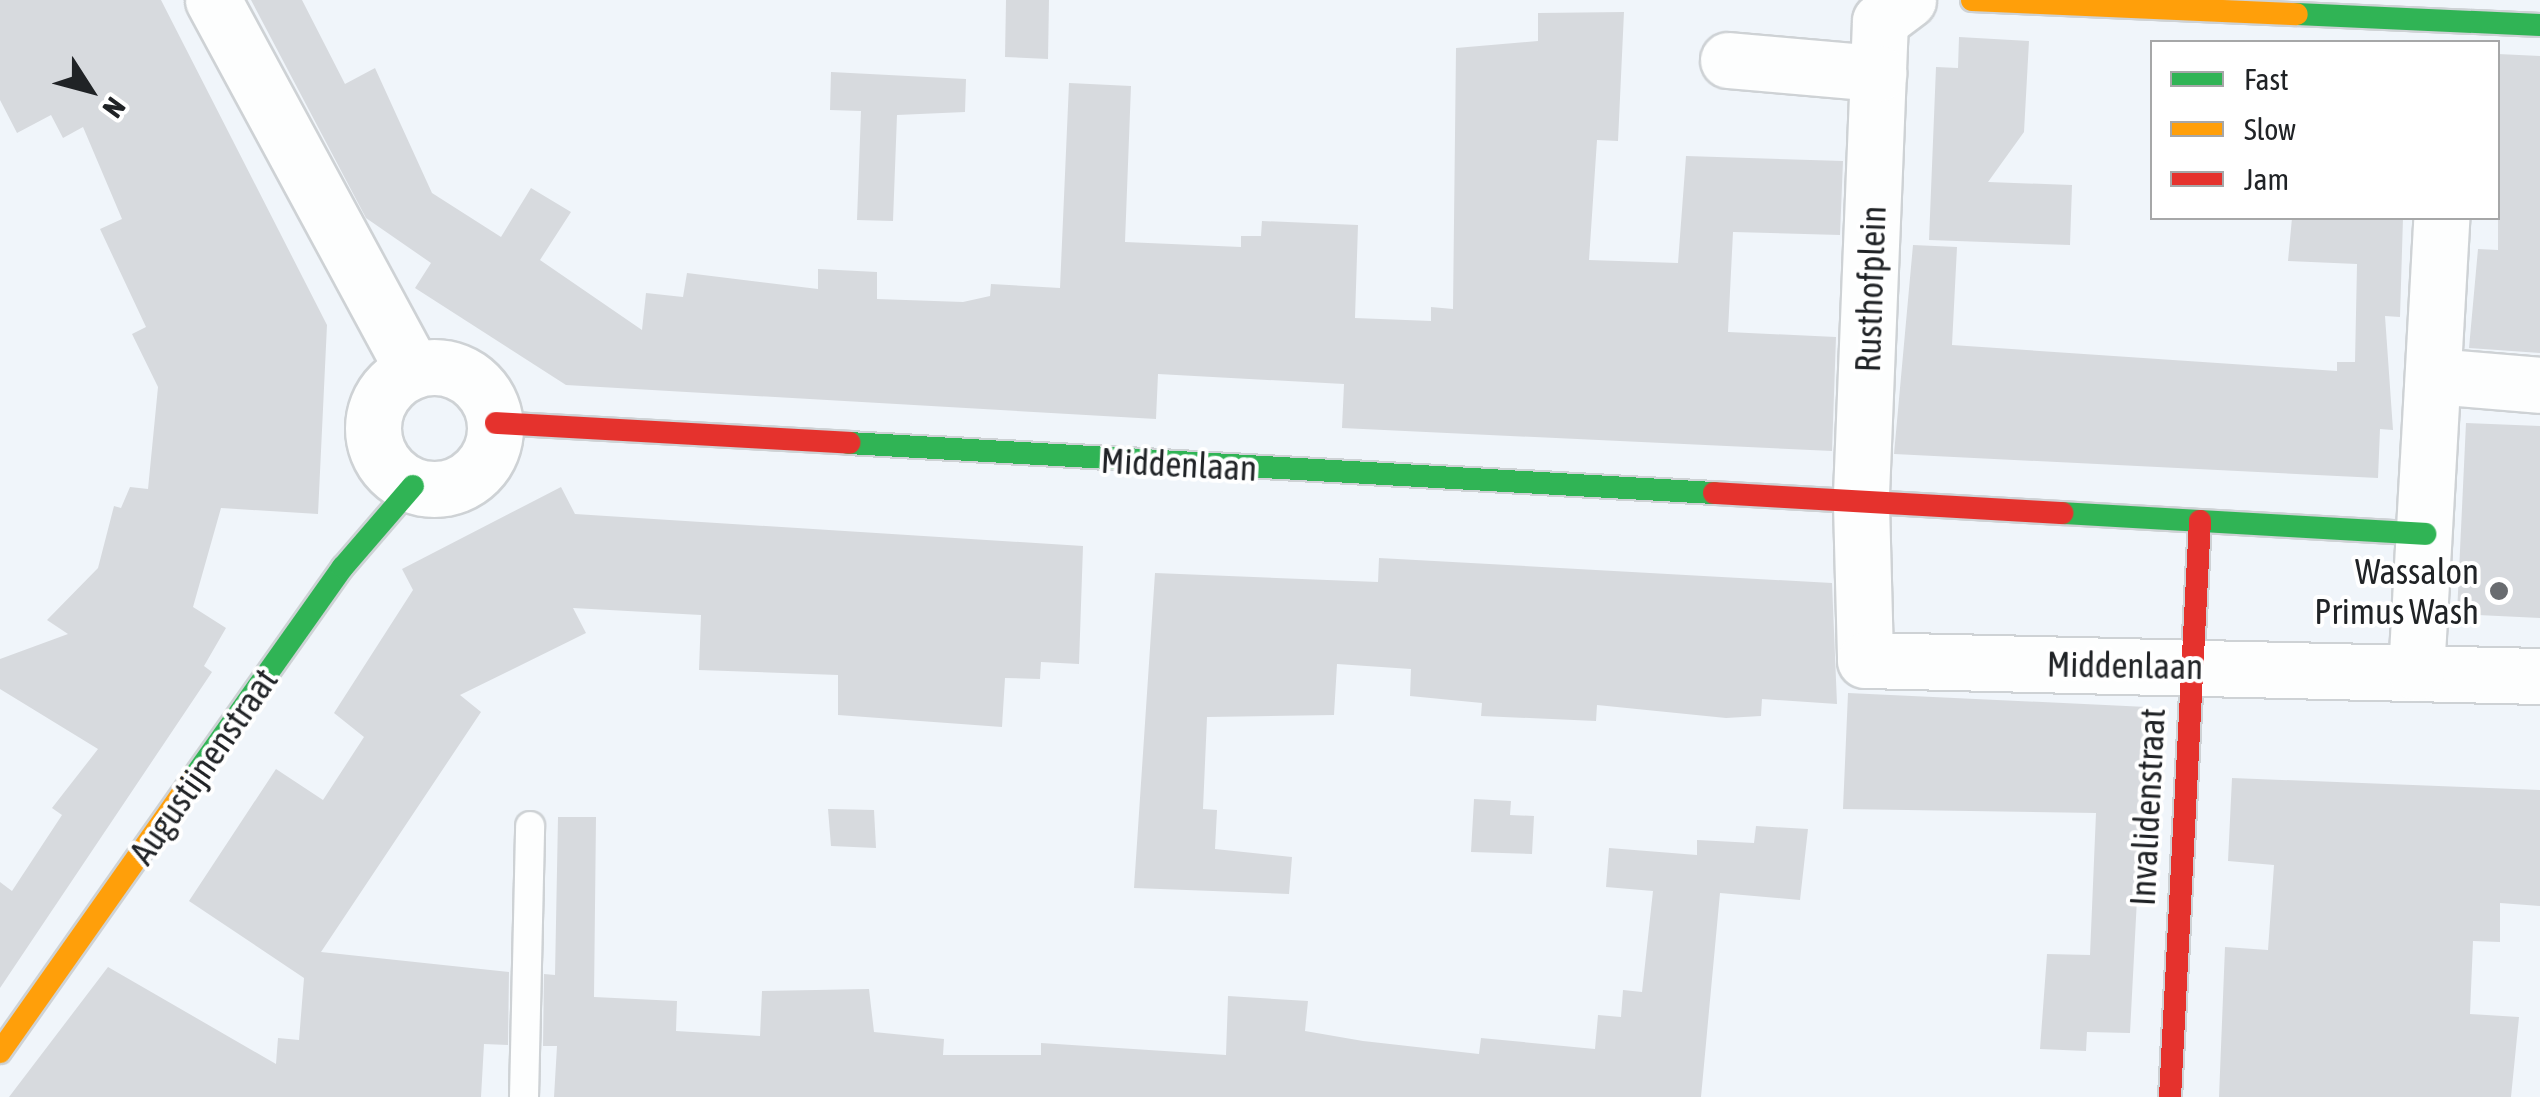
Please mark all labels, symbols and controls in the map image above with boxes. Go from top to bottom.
north arrow [40,40,140,140]
legend [2150,40,2500,220]
text: Fast [2244,62,2289,96]
text: N [96,92,132,124]
text: Slow [2244,112,2296,146]
text: Jam [2244,162,2289,196]
street label: Rusthofplein [1846,205,1894,373]
street label: Middenlaan [1100,439,1258,489]
place label: Wassalon Primus Wash [2314,550,2479,632]
marker: Wassalon Primus Wash [2488,580,2510,602]
street label: Middenlaan [2046,643,2204,687]
street label: Augustijnenstraat [120,660,286,872]
street label: Invalidenstraat [2121,707,2173,907]

